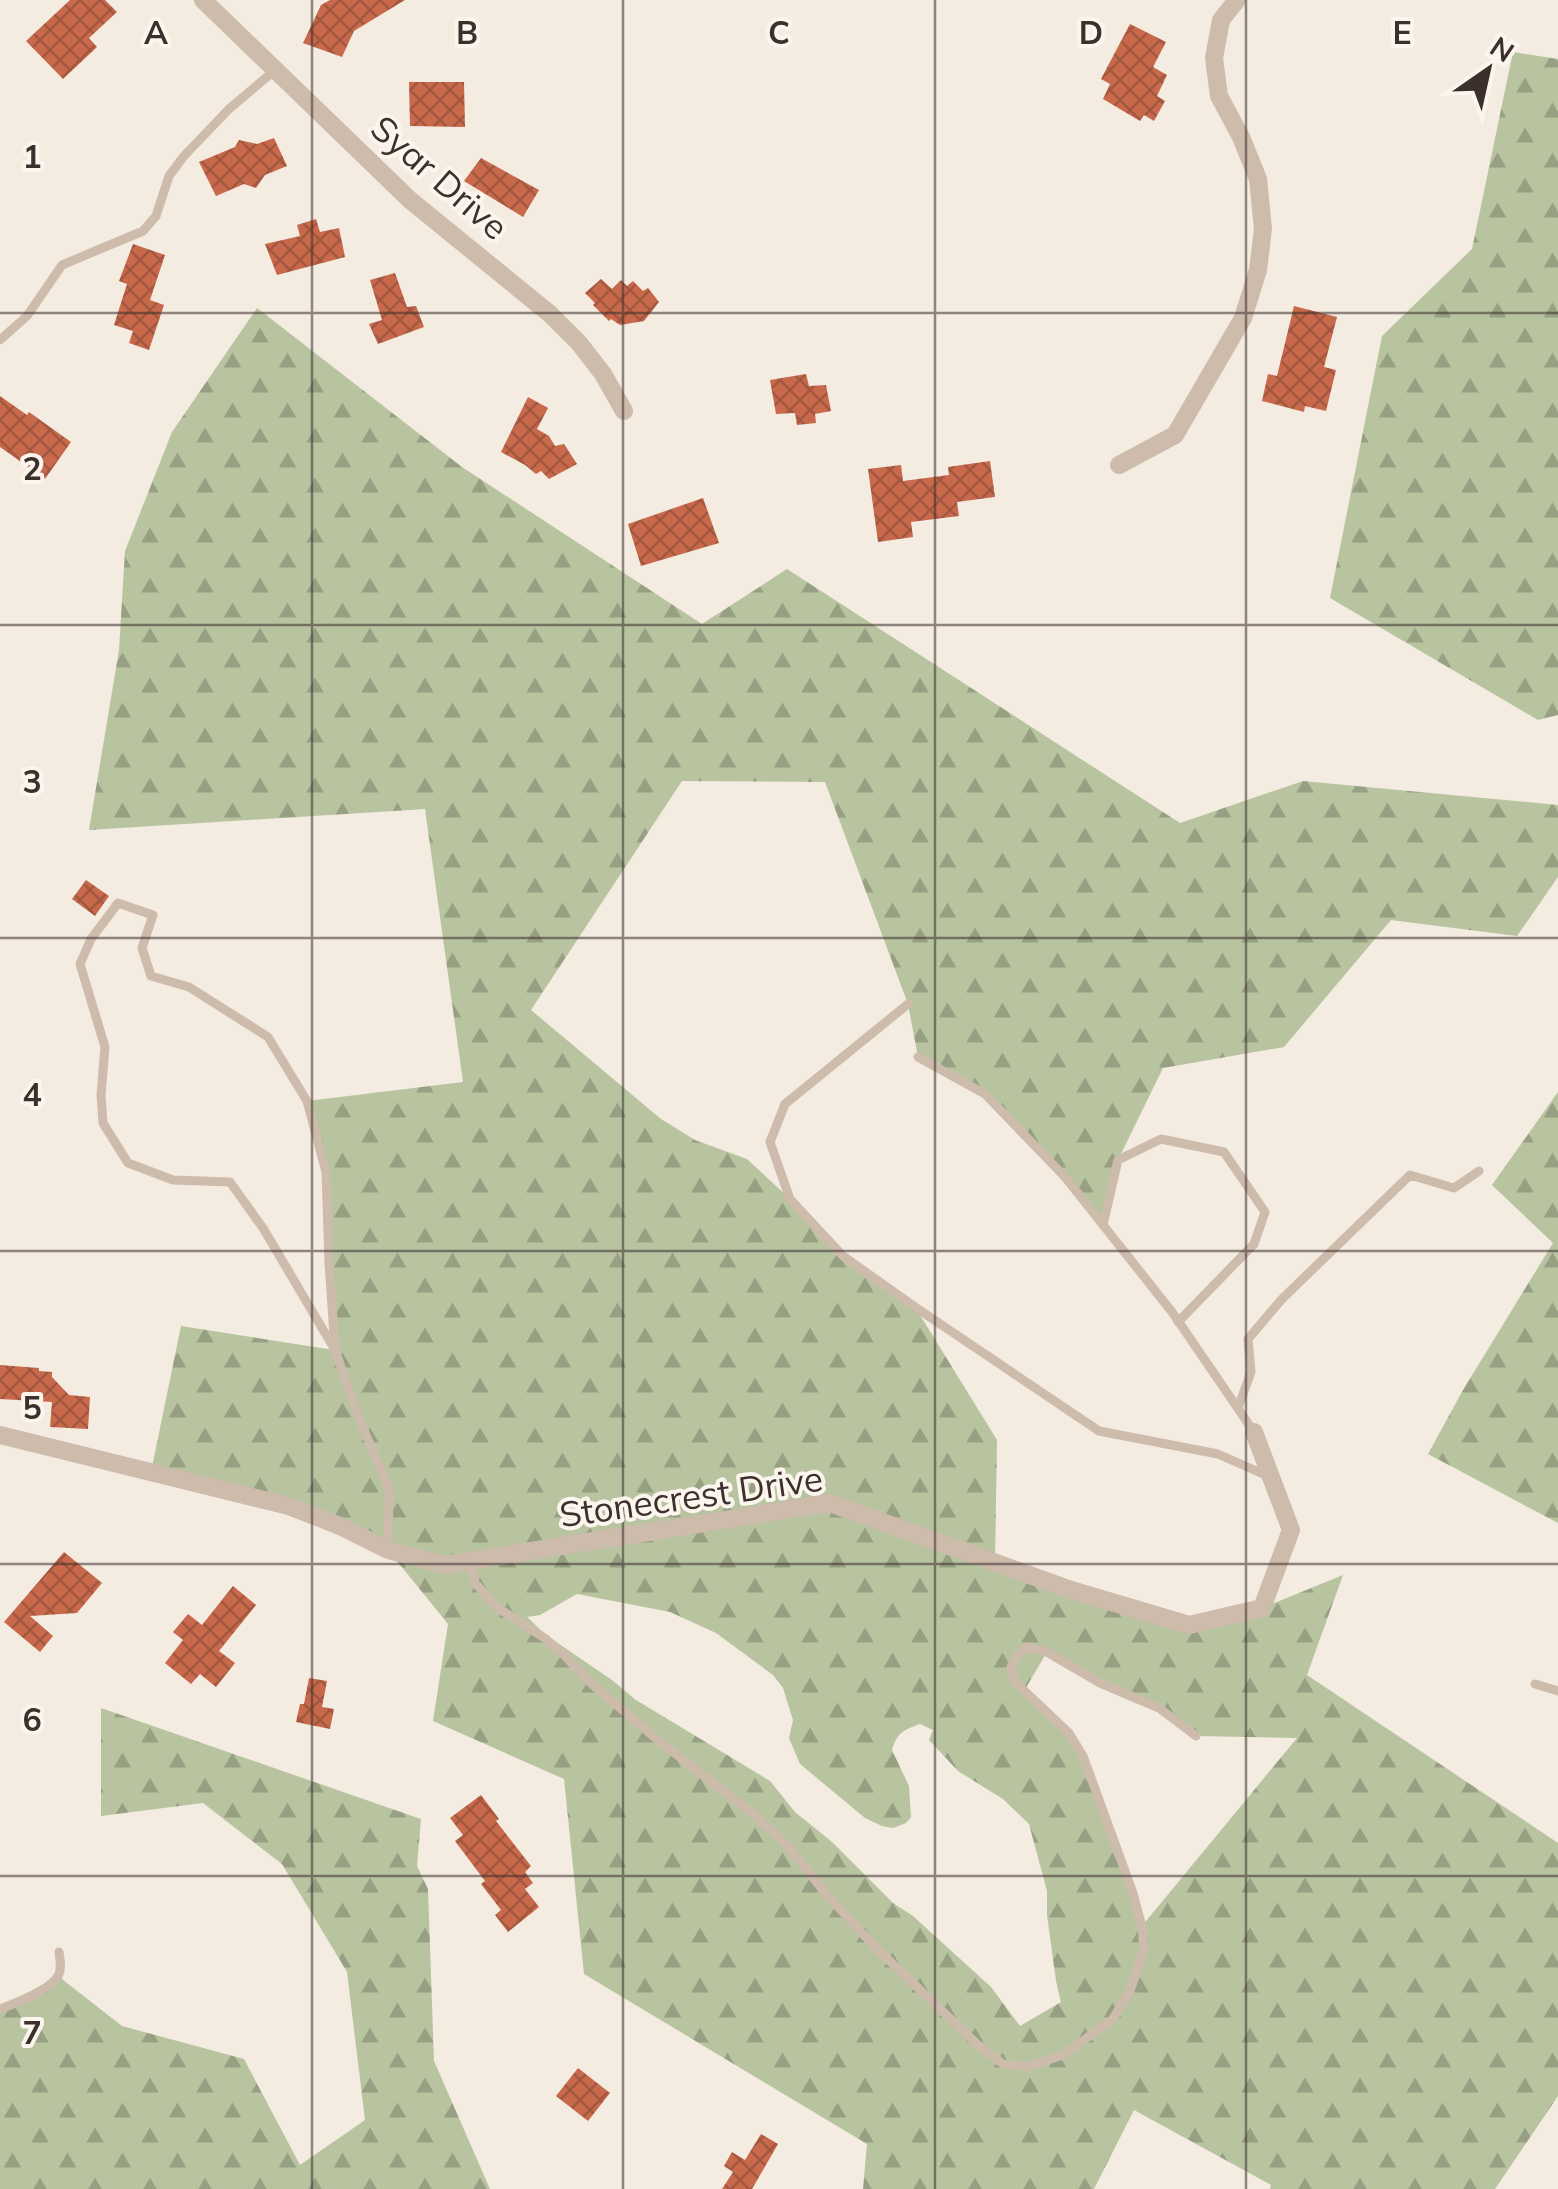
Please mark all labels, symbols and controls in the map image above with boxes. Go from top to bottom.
text: A [144,12,168,52]
text: B [456,12,478,52]
text: C [768,12,790,52]
text: D [1079,12,1103,52]
text: E [1392,12,1412,52]
north arrow [1438,20,1538,120]
text: N [1484,28,1521,69]
street label: Syar Drive [362,106,518,248]
text: 1 [22,136,42,176]
text: 2 [22,448,42,488]
text: 3 [22,761,42,801]
text: 4 [22,1074,42,1114]
text: 5 [22,1387,42,1427]
street label: Stonecrest Drive [557,1456,825,1536]
text: 6 [22,1699,42,1739]
text: 7 [22,2012,42,2052]

